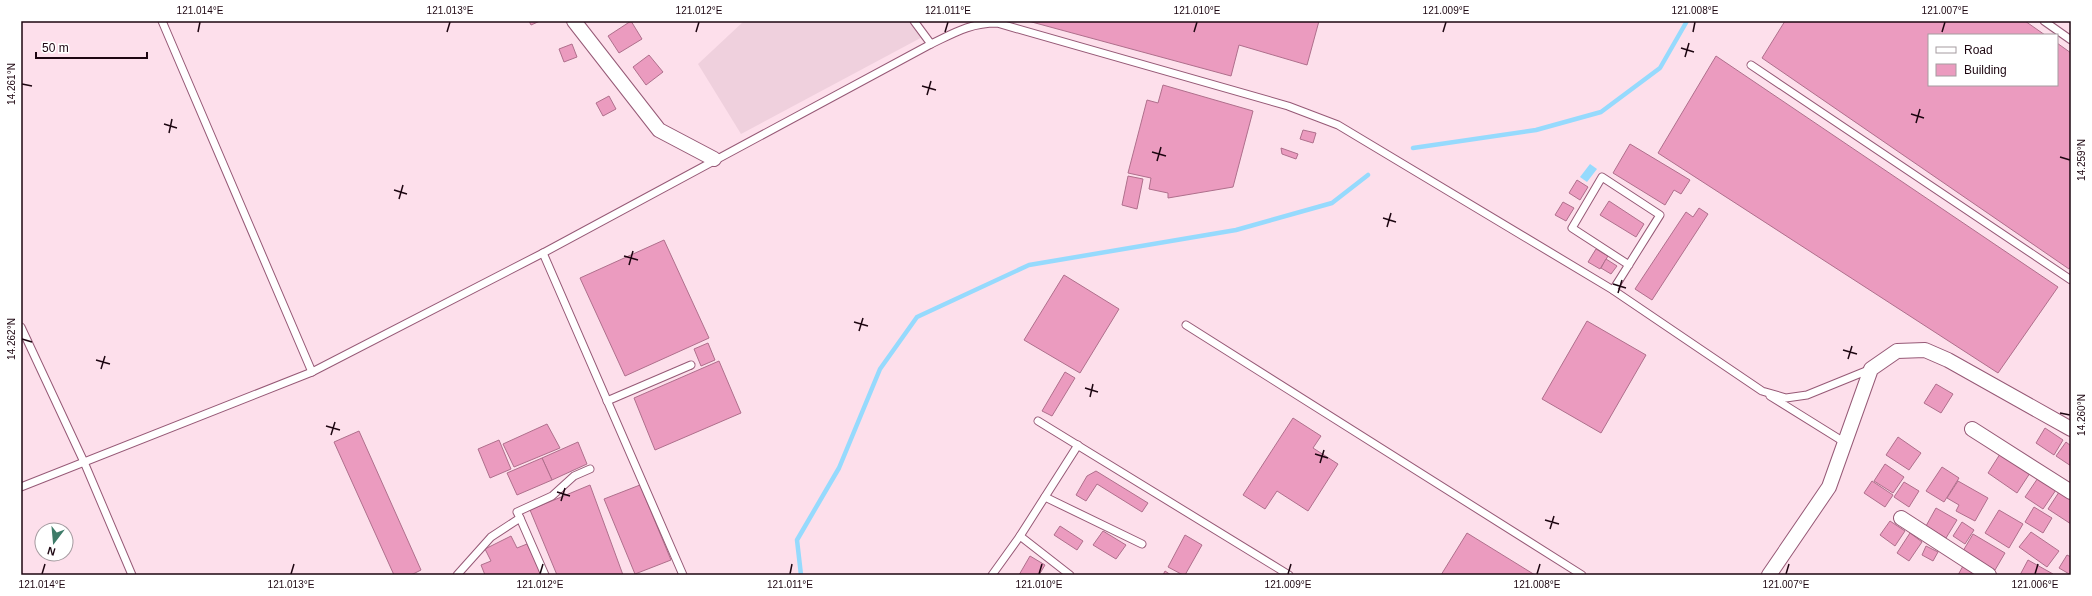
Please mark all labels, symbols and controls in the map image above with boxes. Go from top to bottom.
text: 121.014°E [177,5,224,16]
text: 121.013°E [427,5,474,16]
text: 121.012°E [676,5,723,16]
text: 121.011°E [925,5,971,16]
text: 121.010°E [1174,5,1221,16]
text: 121.009°E [1423,5,1470,16]
text: 121.008°E [1672,5,1719,16]
text: 121.007°E [1922,5,1969,16]
scale bar [36,34,147,60]
legend [1928,34,2058,86]
text: 50 m [42,41,69,55]
text: Road [1964,43,1993,57]
text: 14.261°N [6,63,17,105]
text: Building [1964,63,2007,77]
text: 14.259°N [2076,139,2087,181]
text: 14.262°N [6,318,17,360]
text: 14.260°N [2076,394,2087,436]
north arrow [34,522,74,562]
text: N [46,545,57,558]
text: 121.014°E [19,579,66,590]
text: 121.013°E [268,579,315,590]
text: 121.012°E [517,579,564,590]
text: 121.011°E [767,579,813,590]
text: 121.010°E [1016,579,1063,590]
text: 121.009°E [1265,579,1312,590]
text: 121.008°E [1514,579,1561,590]
text: 121.007°E [1763,579,1810,590]
text: 121.006°E [2012,579,2059,590]

